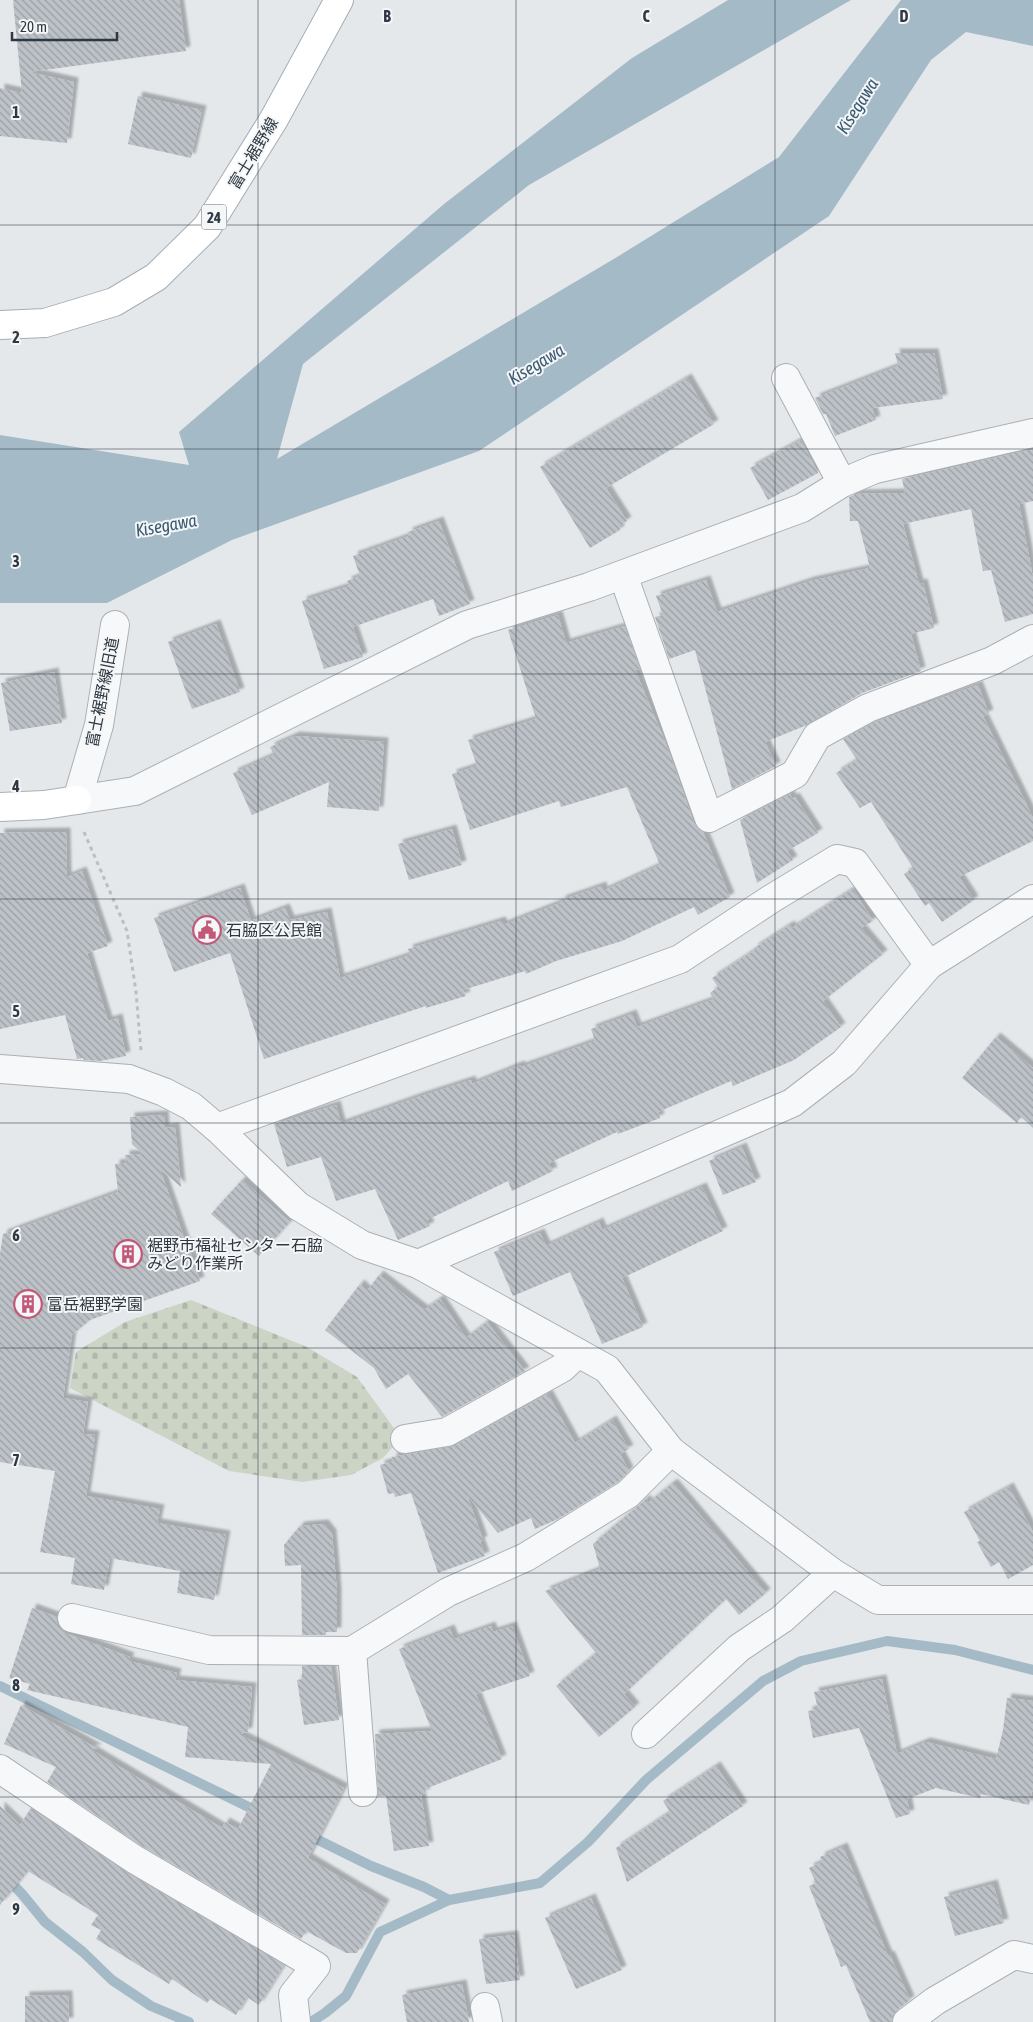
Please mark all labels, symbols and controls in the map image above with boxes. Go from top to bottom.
text: B [383,7,391,25]
text: C [642,7,650,25]
text: D [900,7,909,25]
scale bar [12,10,118,42]
text: 20 m [20,18,47,35]
water label: Kisegawa [832,74,883,138]
text: 1 [12,103,20,121]
street label: 富士裾野線 [225,114,281,192]
road number: 24 [202,204,226,230]
text: 2 [12,328,20,346]
water label: Kisegawa [504,339,568,389]
water label: Kisegawa [134,509,199,541]
text: 3 [12,552,20,570]
street label: 富士裾野線旧道 [82,635,122,749]
text: 4 [11,777,20,795]
public building icon: 石脇区公民館 [192,915,222,945]
place label: 石脇区公民館 [226,921,322,939]
text: 5 [12,1002,20,1020]
text: 6 [12,1226,20,1244]
place label: 裾野市福祉センター石脇 みどり作業所 [147,1236,323,1272]
building icon: 裾野市福祉センター石脇 みどり作業所 [113,1239,143,1269]
building icon: 富岳裾野学園 [13,1289,43,1319]
place label: 富岳裾野学園 [47,1295,143,1313]
text: 7 [12,1451,20,1469]
text: 8 [12,1676,20,1694]
text: 9 [12,1900,20,1918]

